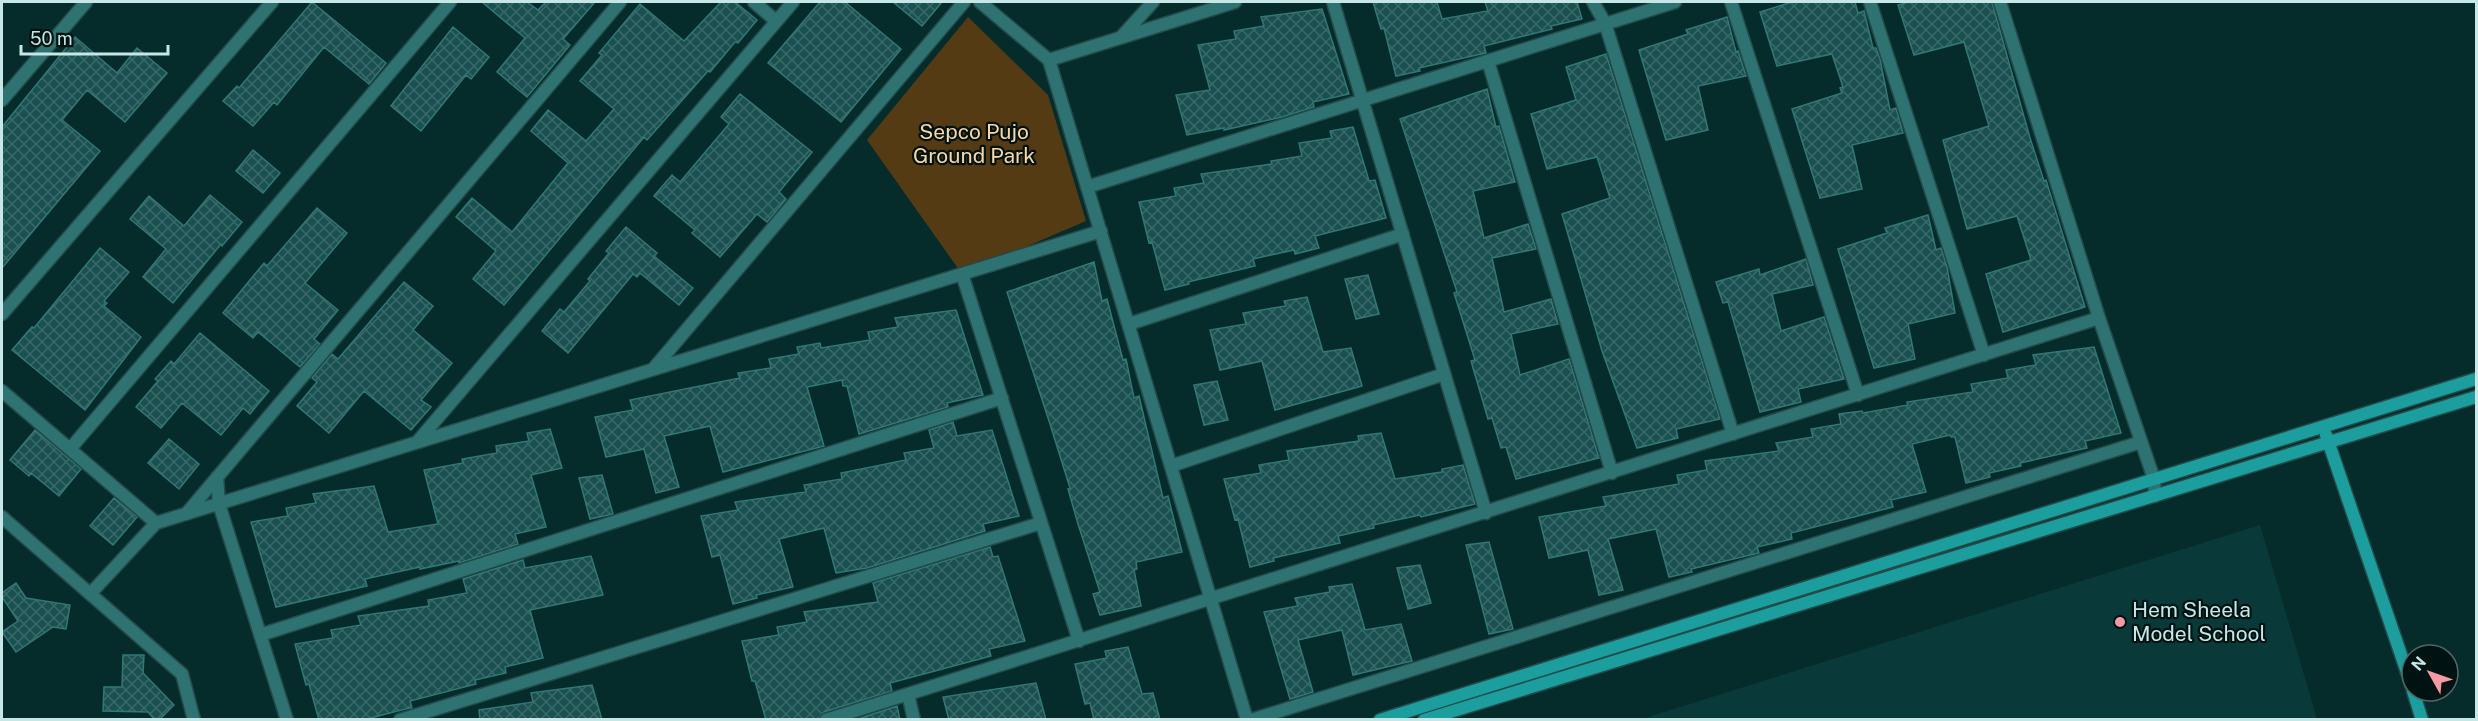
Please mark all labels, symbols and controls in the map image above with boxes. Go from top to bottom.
scale bar [21,18,168,56]
text: 50 m [30,28,73,49]
park label: Sepco Pujo Ground Park [913,119,1035,168]
place label: Hem Sheela Model School [2132,597,2266,646]
marker: Hem Sheela Model School [2113,615,2127,629]
north arrow [2400,643,2460,703]
text: N [2408,653,2430,675]

